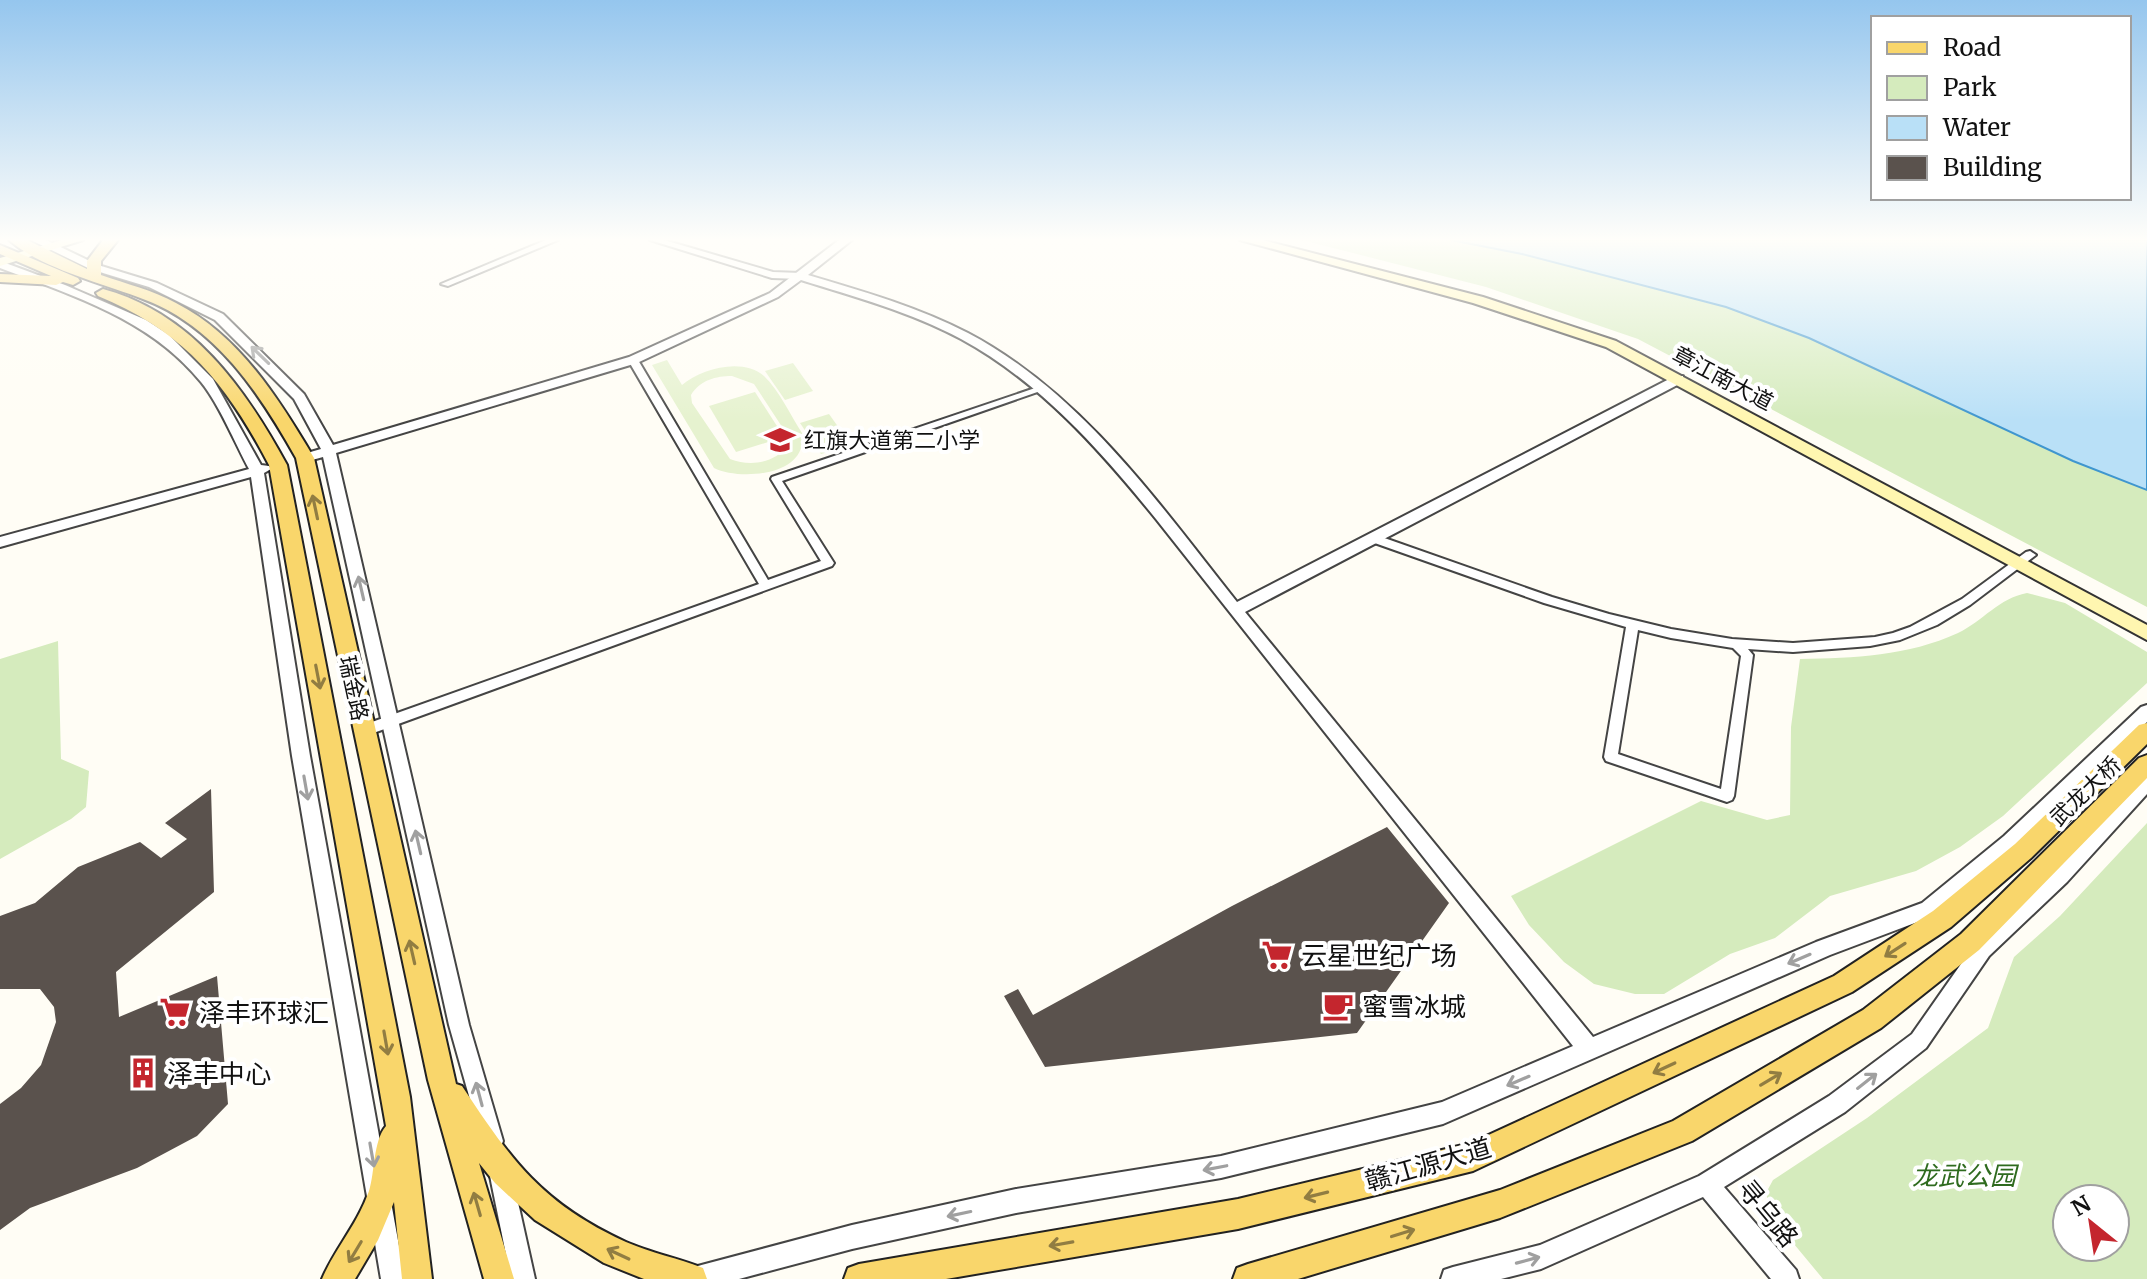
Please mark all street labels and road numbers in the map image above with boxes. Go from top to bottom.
street label: 章江南大道 [1668,340,1778,416]
street label: 瑞金路 [333,653,375,723]
street label: 武龙大桥 [2044,750,2126,832]
street label: 赣江源大道 [1361,1130,1495,1198]
street label: 寻乌路 [1730,1173,1806,1253]

